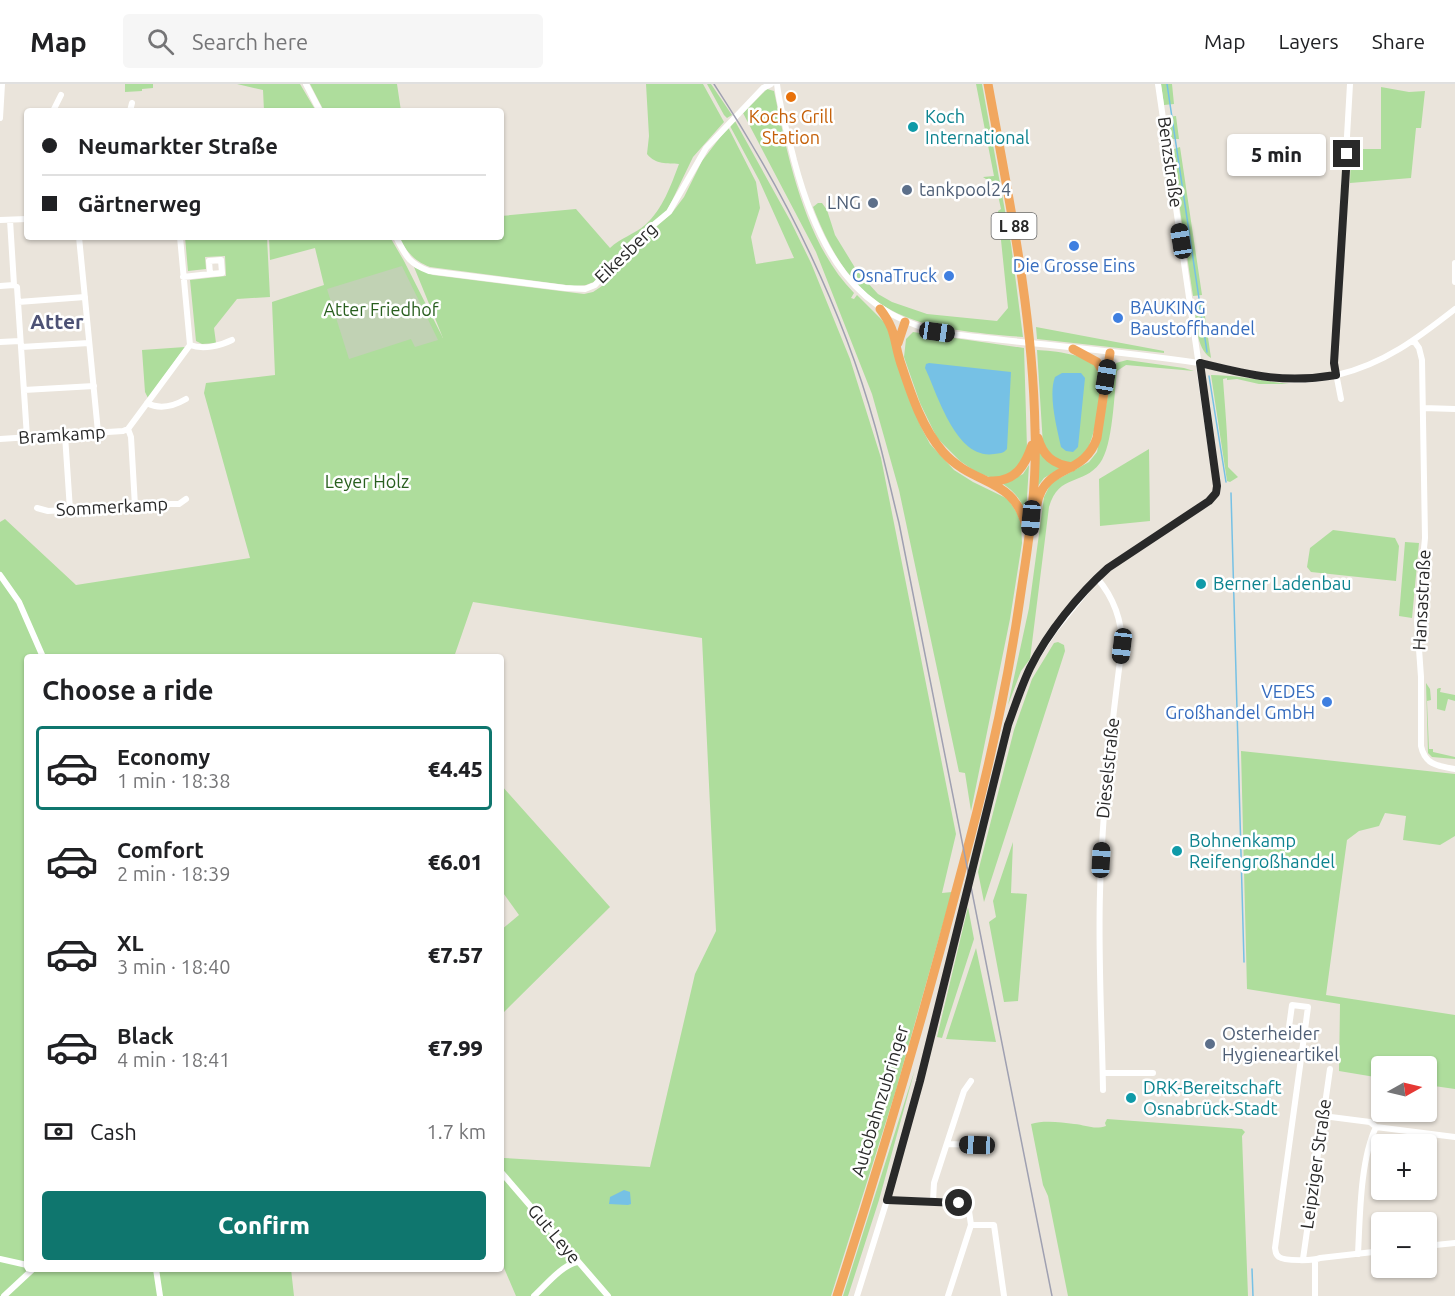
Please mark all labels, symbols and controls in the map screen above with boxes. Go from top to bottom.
search box [123,14,543,68]
icon: search [144,25,177,58]
text: Map [30,26,87,57]
text: Search here [192,29,308,54]
text: Map [1204,29,1245,53]
text: Layers [1278,29,1339,53]
text: Share [1372,29,1425,53]
marker: Kochs Grill Station [784,90,798,104]
place label: Kochs Grill Station [749,106,833,147]
place label: Koch International [925,106,1030,147]
street label: Benzstraße [1155,115,1187,209]
marker: Koch International [906,120,920,134]
text: Neumarkter Straße [78,133,278,158]
callout: 5 min [1227,133,1326,175]
route end [1333,140,1360,167]
text: 5 min [1251,143,1302,166]
place label: tankpool24 [919,179,1011,199]
marker: tankpool24 [900,183,914,197]
text: Gärtnerweg [78,191,202,216]
place label: LNG [827,192,861,212]
marker: LNG [866,196,880,210]
road number: L 88 [992,213,1036,239]
street label: Eikesberg [590,218,661,287]
car [1169,222,1193,260]
marker: Die Grosse Eins [1067,239,1081,253]
place label: Die Grosse Eins [1013,255,1136,275]
place label: OsnaTruck [852,265,937,285]
marker: OsnaTruck [942,269,956,283]
place label: BAUKING Baustoffhandel [1130,297,1255,338]
park label: Atter Friedhof [323,299,439,319]
district label: Atter [30,309,84,333]
marker: BAUKING Baustoffhandel [1111,311,1125,325]
car [918,321,956,343]
car [1094,358,1118,396]
street label: Bramkamp [18,421,106,447]
park label: Leyer Holz [325,471,409,491]
street label: Sommerkamp [55,493,168,519]
car [1020,499,1042,537]
street label: Hansastraße [1408,549,1434,651]
place label: Berner Ladenbau [1213,573,1352,593]
marker: Berner Ladenbau [1194,577,1208,591]
car [1111,627,1133,665]
text: Choose a ride [42,675,214,705]
place label: VEDES Großhandel GmbH [1165,681,1315,722]
marker: VEDES Großhandel GmbH [1320,695,1334,709]
street label: Dieselstraße [1092,717,1122,819]
icon: car [45,741,99,795]
text: Economy [117,744,210,769]
text: €4.45 [428,756,483,781]
text: 1 min · 18:38 [117,769,231,792]
place label: Bohnenkamp Reifengroßhandel [1189,830,1335,871]
icon: car [45,834,99,888]
text: Comfort [117,837,204,862]
car [1091,842,1111,878]
marker: Bohnenkamp Reifengroßhandel [1170,844,1184,858]
text: €6.01 [428,849,483,874]
text: 2 min · 18:39 [117,862,231,885]
icon: car [45,927,99,981]
text: XL [117,930,144,955]
text: €7.57 [428,942,483,967]
text: 3 min · 18:40 [117,955,231,978]
icon: car [45,1020,99,1074]
street label: Autobahnzubringer [846,1022,912,1179]
text: Black [117,1023,174,1048]
place label: Osterheider Hygieneartikel [1222,1023,1339,1064]
text: €7.99 [428,1035,483,1060]
marker: Osterheider Hygieneartikel [1203,1037,1217,1051]
text: 4 min · 18:41 [117,1048,231,1071]
north arrow [1371,1056,1437,1122]
map controls [1371,1056,1437,1278]
place label: DRK-Bereitschaft Osnabrück-Stadt [1143,1077,1282,1118]
marker: DRK-Bereitschaft Osnabrück-Stadt [1124,1091,1138,1105]
street label: Leipziger Straße [1296,1098,1334,1230]
icon: cash [42,1115,75,1148]
text: Cash [90,1119,137,1144]
text: 1.7 km [427,1120,486,1143]
button: + [1371,1134,1437,1200]
car [959,1135,995,1155]
route start [945,1189,972,1216]
button: Confirm [42,1191,486,1260]
street label: Gut Leye [524,1200,585,1267]
button: − [1371,1212,1437,1278]

